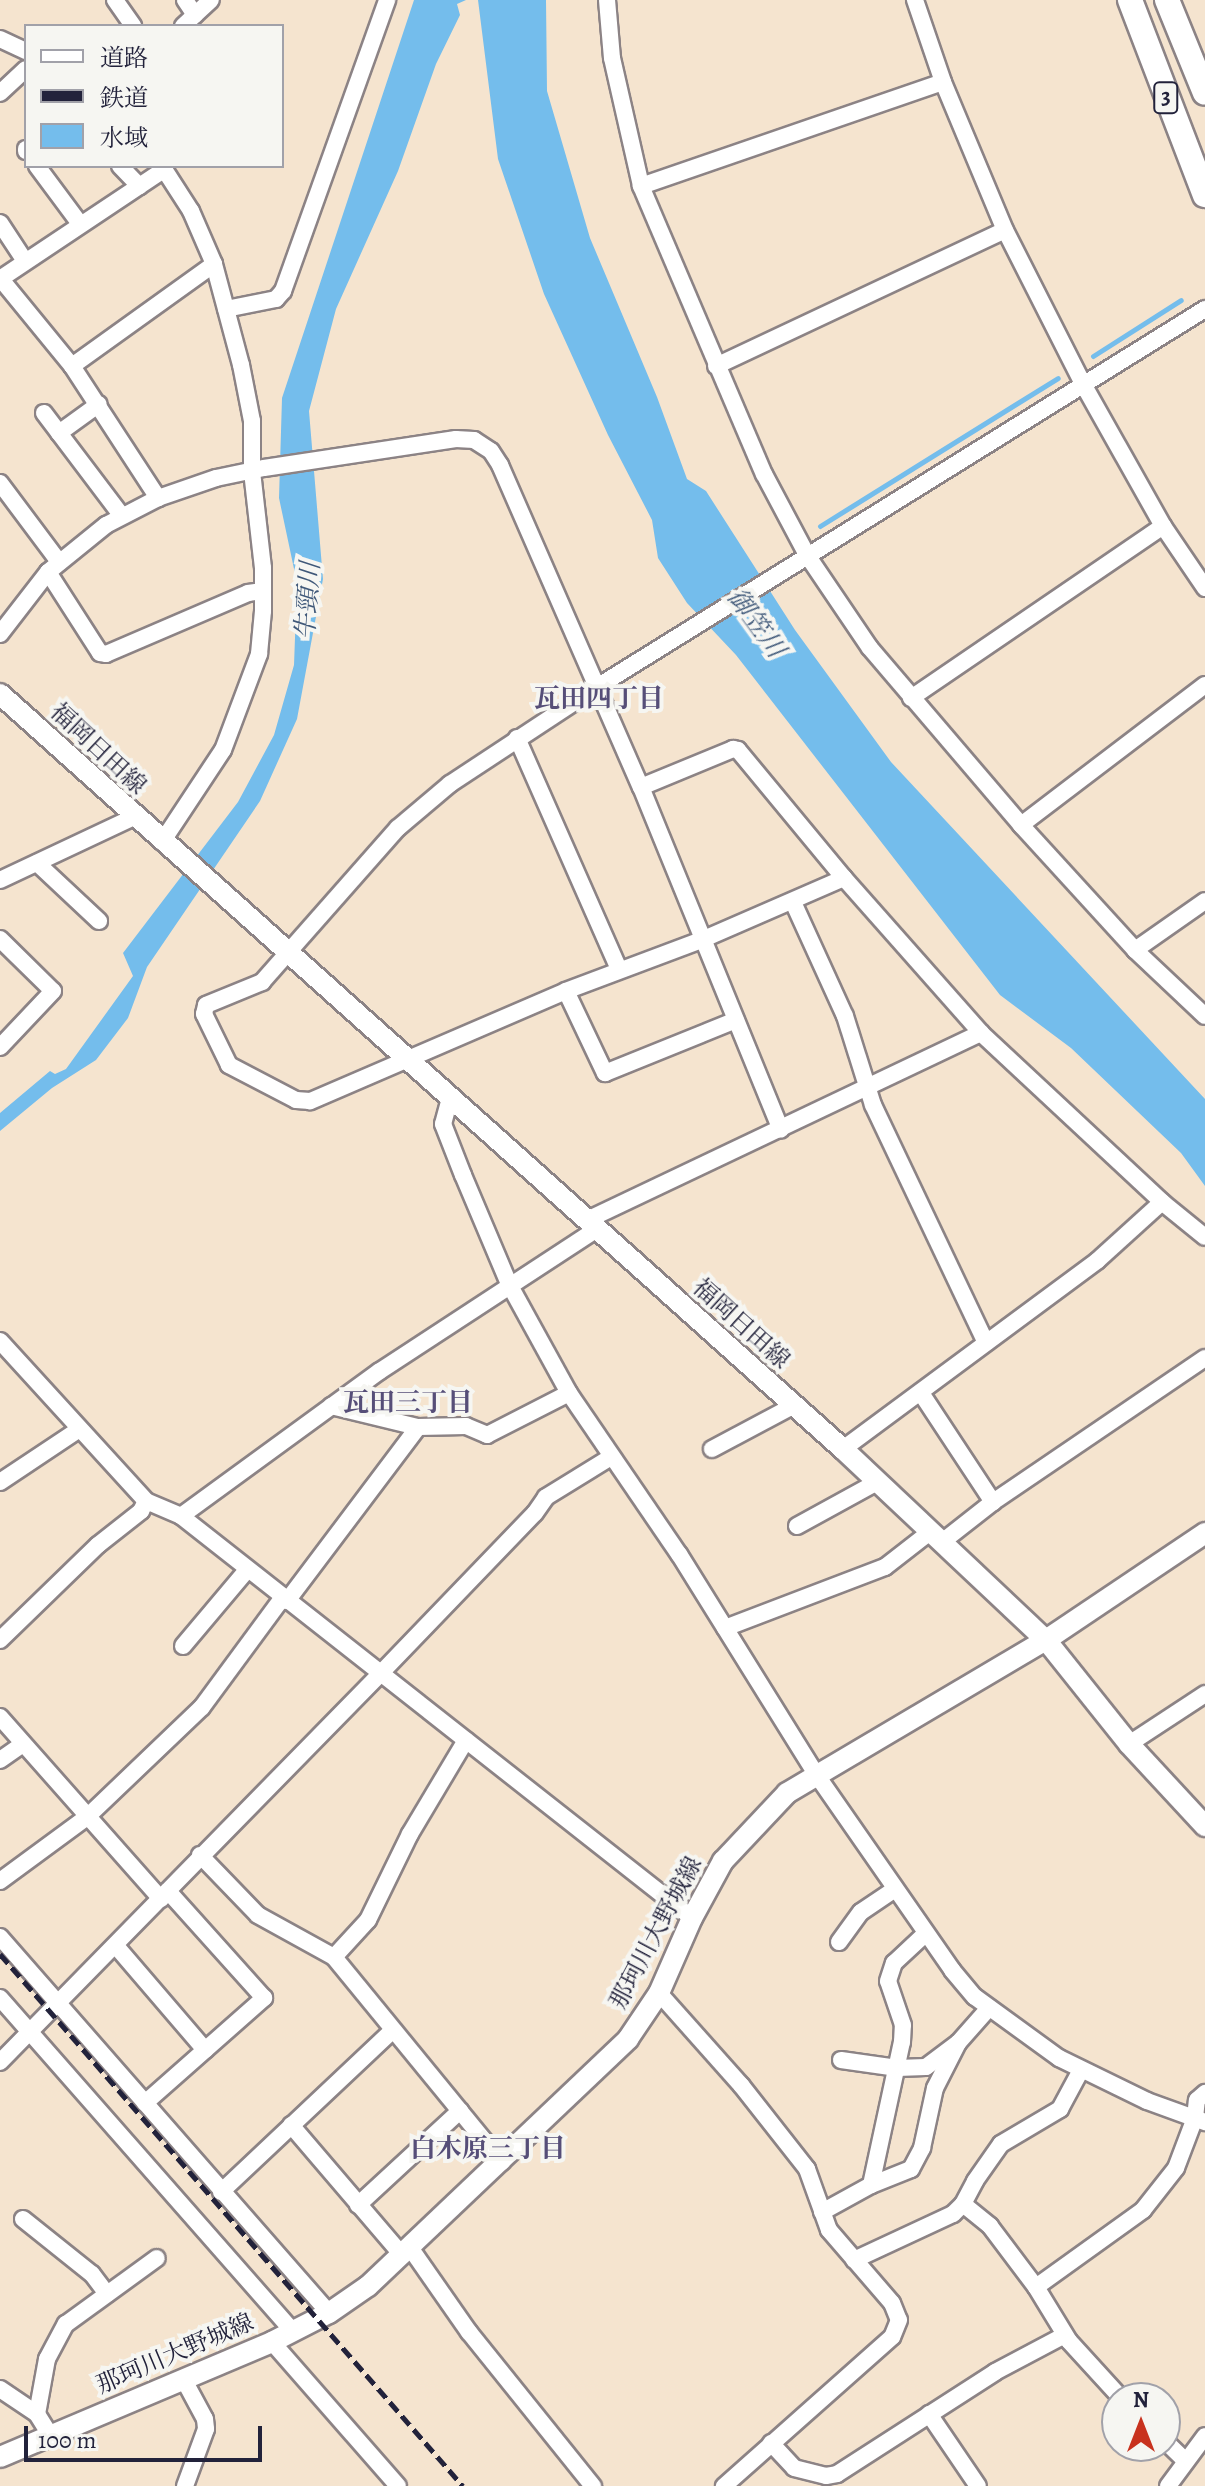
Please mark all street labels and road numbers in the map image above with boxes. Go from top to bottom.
road number: 3 [1152,80,1180,116]
street label: 福岡日田線 [44,698,152,800]
street label: 福岡日田線 [687,1273,795,1375]
street label: 那珂川大野城線 [604,1852,708,2014]
street label: 那珂川大野城線 [92,2308,258,2400]

